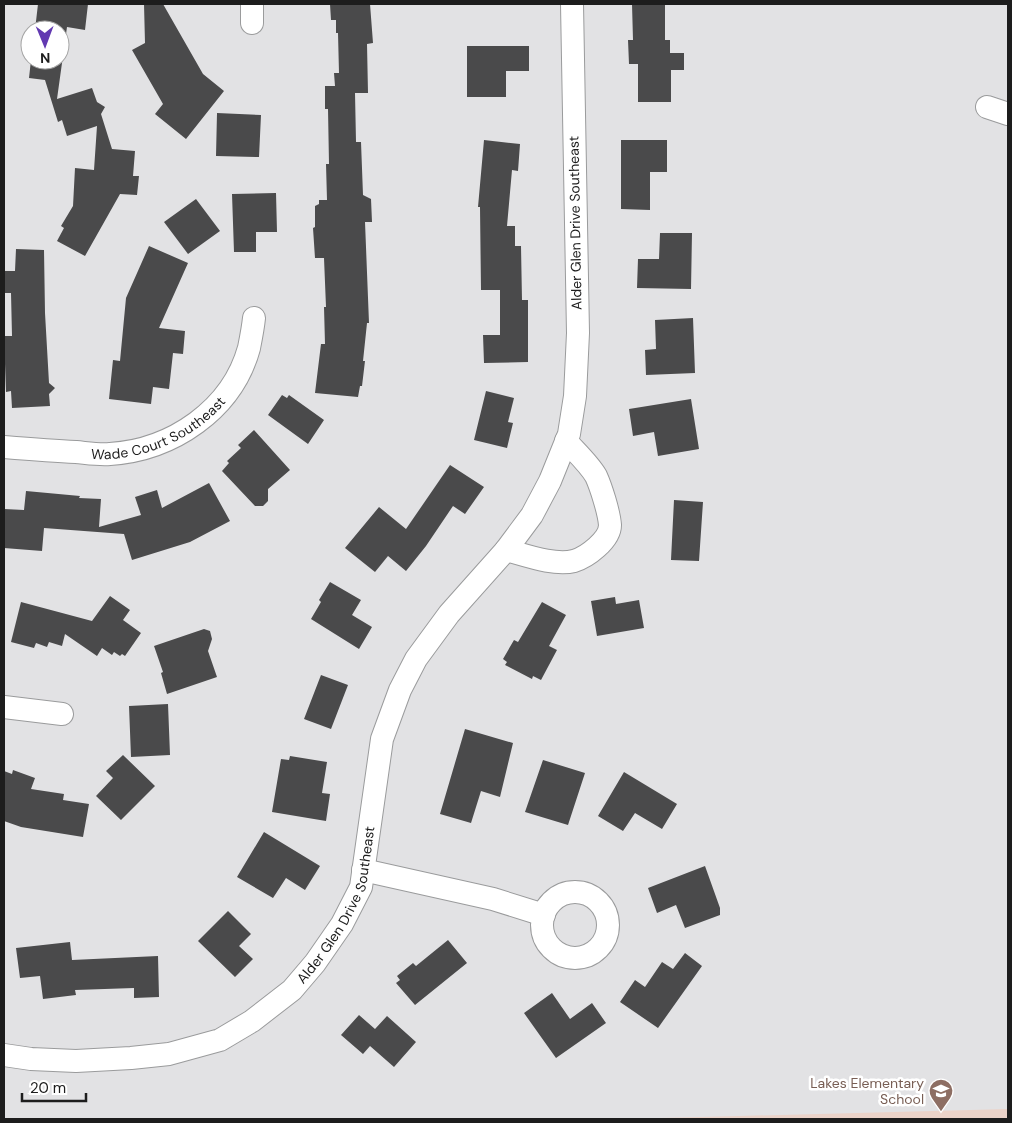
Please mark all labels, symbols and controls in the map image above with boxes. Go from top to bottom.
north arrow [20,20,70,70]
text: N [40,49,50,67]
street label: Alder Glen Drive Southeast [564,136,586,310]
street label: Wade Court Southeast [90,393,229,464]
street label: Alder Glen Drive Southeast [293,825,379,987]
scale bar [22,1070,86,1102]
place label: Lakes Elementary School [810,1074,924,1108]
text: 20 m [30,1078,66,1098]
school or university icon: Lakes Elementary School [928,1078,954,1112]

